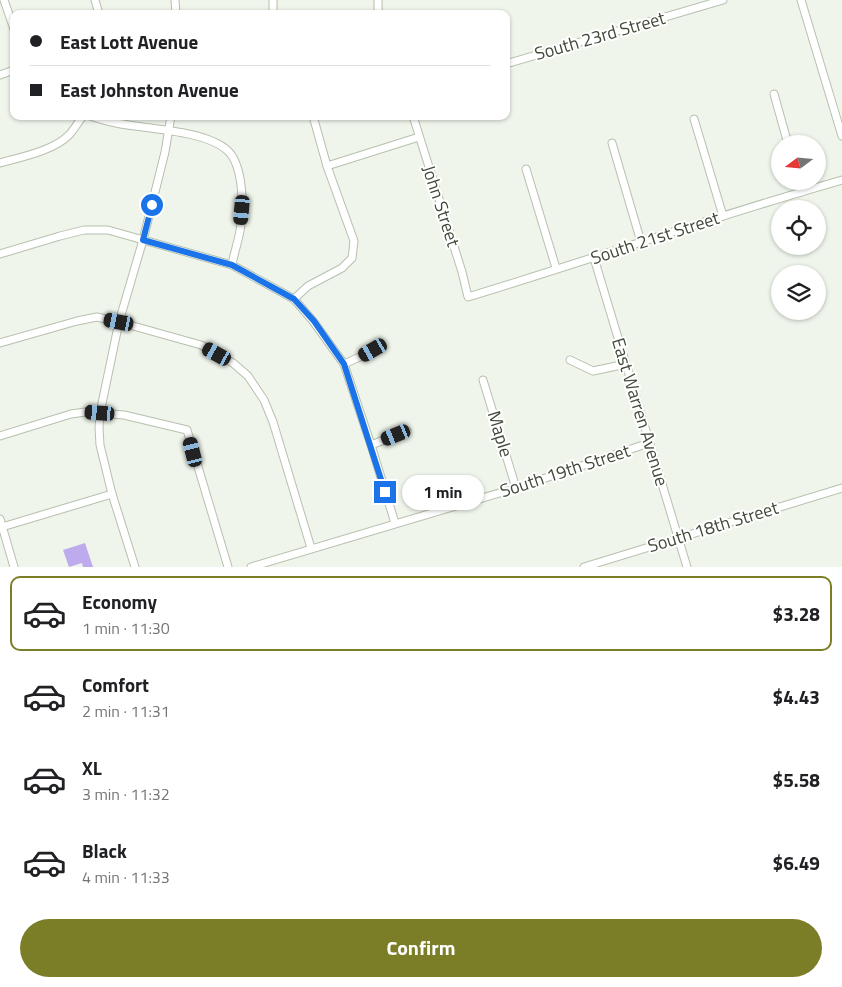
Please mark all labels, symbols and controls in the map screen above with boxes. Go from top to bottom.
street label: South 23rd Street [531,4,669,67]
text: East Lott Avenue [60,27,198,56]
text: East Johnston Avenue [60,75,239,104]
north arrow [771,135,826,190]
map controls [771,135,826,320]
street label: John Street [416,162,468,251]
route start [141,194,163,216]
car [233,194,250,226]
button: locate [771,200,826,255]
street label: South 21st Street [587,204,723,271]
button: layers [771,265,826,320]
car [102,312,135,332]
street label: East Warren Avenue [605,334,676,489]
car [356,336,389,364]
car [200,340,233,368]
car [84,404,115,422]
street label: Maple [481,407,520,460]
car [379,422,412,448]
car [182,436,203,468]
street label: South 19th Street [496,437,634,504]
callout: 1 min [402,474,485,510]
text: 1 min [424,480,462,504]
route end [374,481,396,503]
street label: South 18th Street [644,494,782,559]
text: Economy [82,587,157,616]
icon: car [22,591,67,636]
text: $3.28 [773,599,820,628]
text: 1 min · 11:30 [82,616,170,640]
text: Comfort [82,670,149,699]
icon: car [22,674,67,719]
text: $4.43 [773,682,820,711]
text: 2 min · 11:31 [82,699,170,723]
text: XL [82,753,102,782]
icon: car [22,757,67,802]
text: $5.58 [773,765,820,794]
text: 3 min · 11:32 [82,782,170,806]
text: Black [82,836,127,865]
icon: car [22,840,67,885]
text: $6.49 [773,848,820,877]
text: 4 min · 11:33 [82,865,170,889]
button: Confirm [20,919,822,977]

